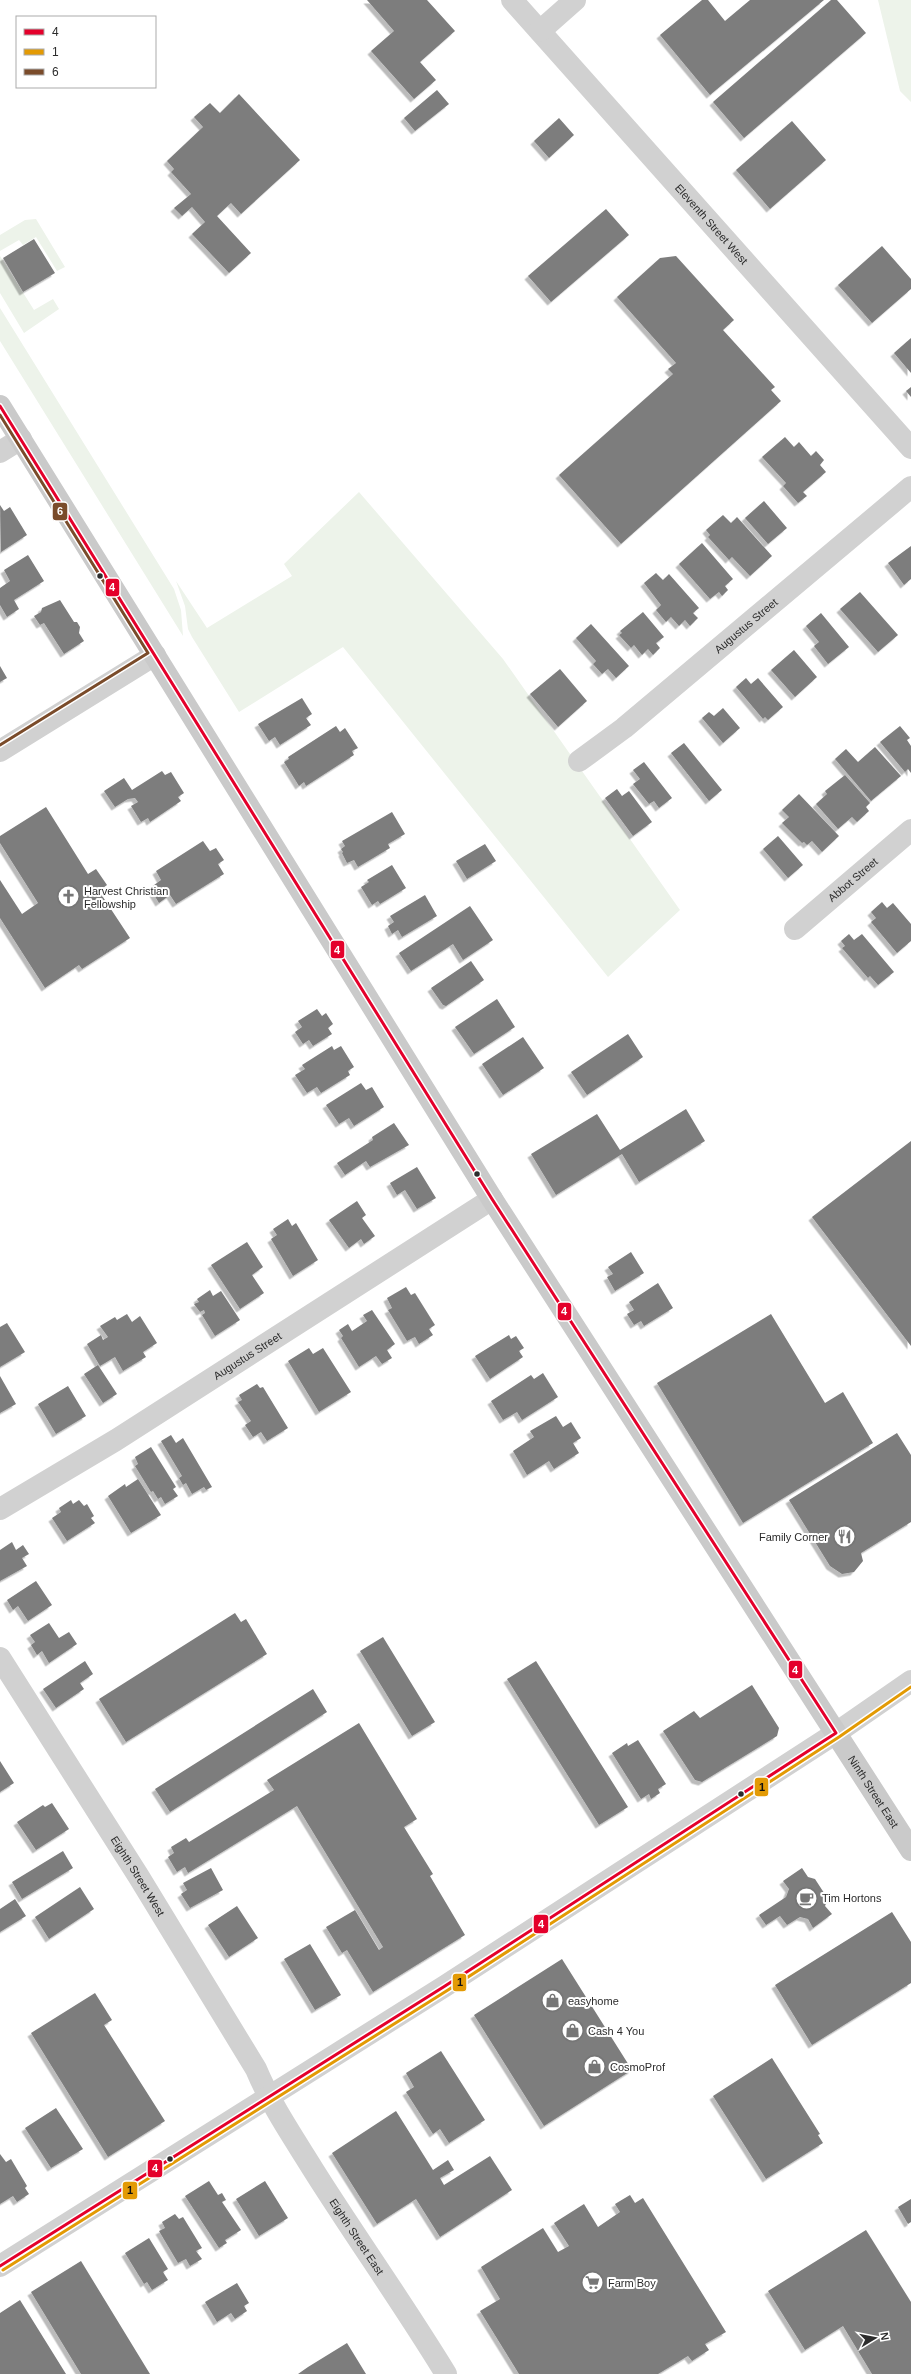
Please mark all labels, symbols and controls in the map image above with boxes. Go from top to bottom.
legend [16,16,156,88]
text: 4 [52,25,59,39]
text: 1 [52,45,59,59]
text: 6 [52,65,59,79]
street label: Eleventh Street West [673,181,750,267]
line badge: 6 [52,502,68,521]
text: 6 [57,505,63,517]
unlabelled marker [95,571,105,581]
line badge: 4 [105,578,120,597]
text: 4 [109,581,116,593]
street label: Augustus Street [712,596,780,655]
street label: Abbot Street [826,855,880,904]
church icon: Harvest Christian Fellowship [56,884,82,910]
place label: Harvest Christian Fellowship [84,885,168,910]
line badge: 4 [330,940,345,959]
text: 4 [334,944,341,956]
unlabelled marker [472,1169,482,1179]
line badge: 4 [557,1302,572,1321]
text: 4 [561,1305,568,1317]
street label: Augustus Street [211,1330,284,1382]
restaurant icon: Family Corner [831,1524,857,1550]
place label: Family Corner [759,1531,828,1543]
line badge: 4 [788,1660,803,1679]
text: 4 [792,1664,799,1676]
street label: Ninth Street East [846,1753,901,1830]
line badge: 1 [754,1777,769,1797]
text: 1 [759,1781,765,1793]
unlabelled marker [736,1789,746,1799]
street label: Eighth Street West [109,1834,167,1918]
cafe icon: Tim Hortons [793,1885,819,1911]
place label: Tim Hortons [822,1892,882,1904]
line badge: 4 [533,1914,549,1934]
text: 4 [538,1918,545,1930]
line badge: 1 [452,1973,467,1992]
text: 1 [457,1976,463,1988]
shop icon: easyhome [539,1988,565,2014]
place label: easyhome [568,1995,619,2007]
shop icon: Cash 4 You [560,2018,586,2044]
place label: Cash 4 You [588,2025,644,2037]
shop icon: CosmoProf [582,2054,608,2080]
place label: CosmoProf [610,2061,666,2073]
unlabelled marker [165,2154,175,2164]
line badge: 4 [147,2159,163,2178]
text: 4 [152,2162,159,2174]
line badge: 1 [122,2181,138,2200]
text: 1 [127,2184,133,2196]
street label: Eighth Street East [327,2196,386,2277]
supermarket icon: Farm Boy [580,2270,606,2296]
place label: Farm Boy [608,2277,656,2289]
north arrow [855,2318,895,2358]
text: N [878,2331,891,2341]

